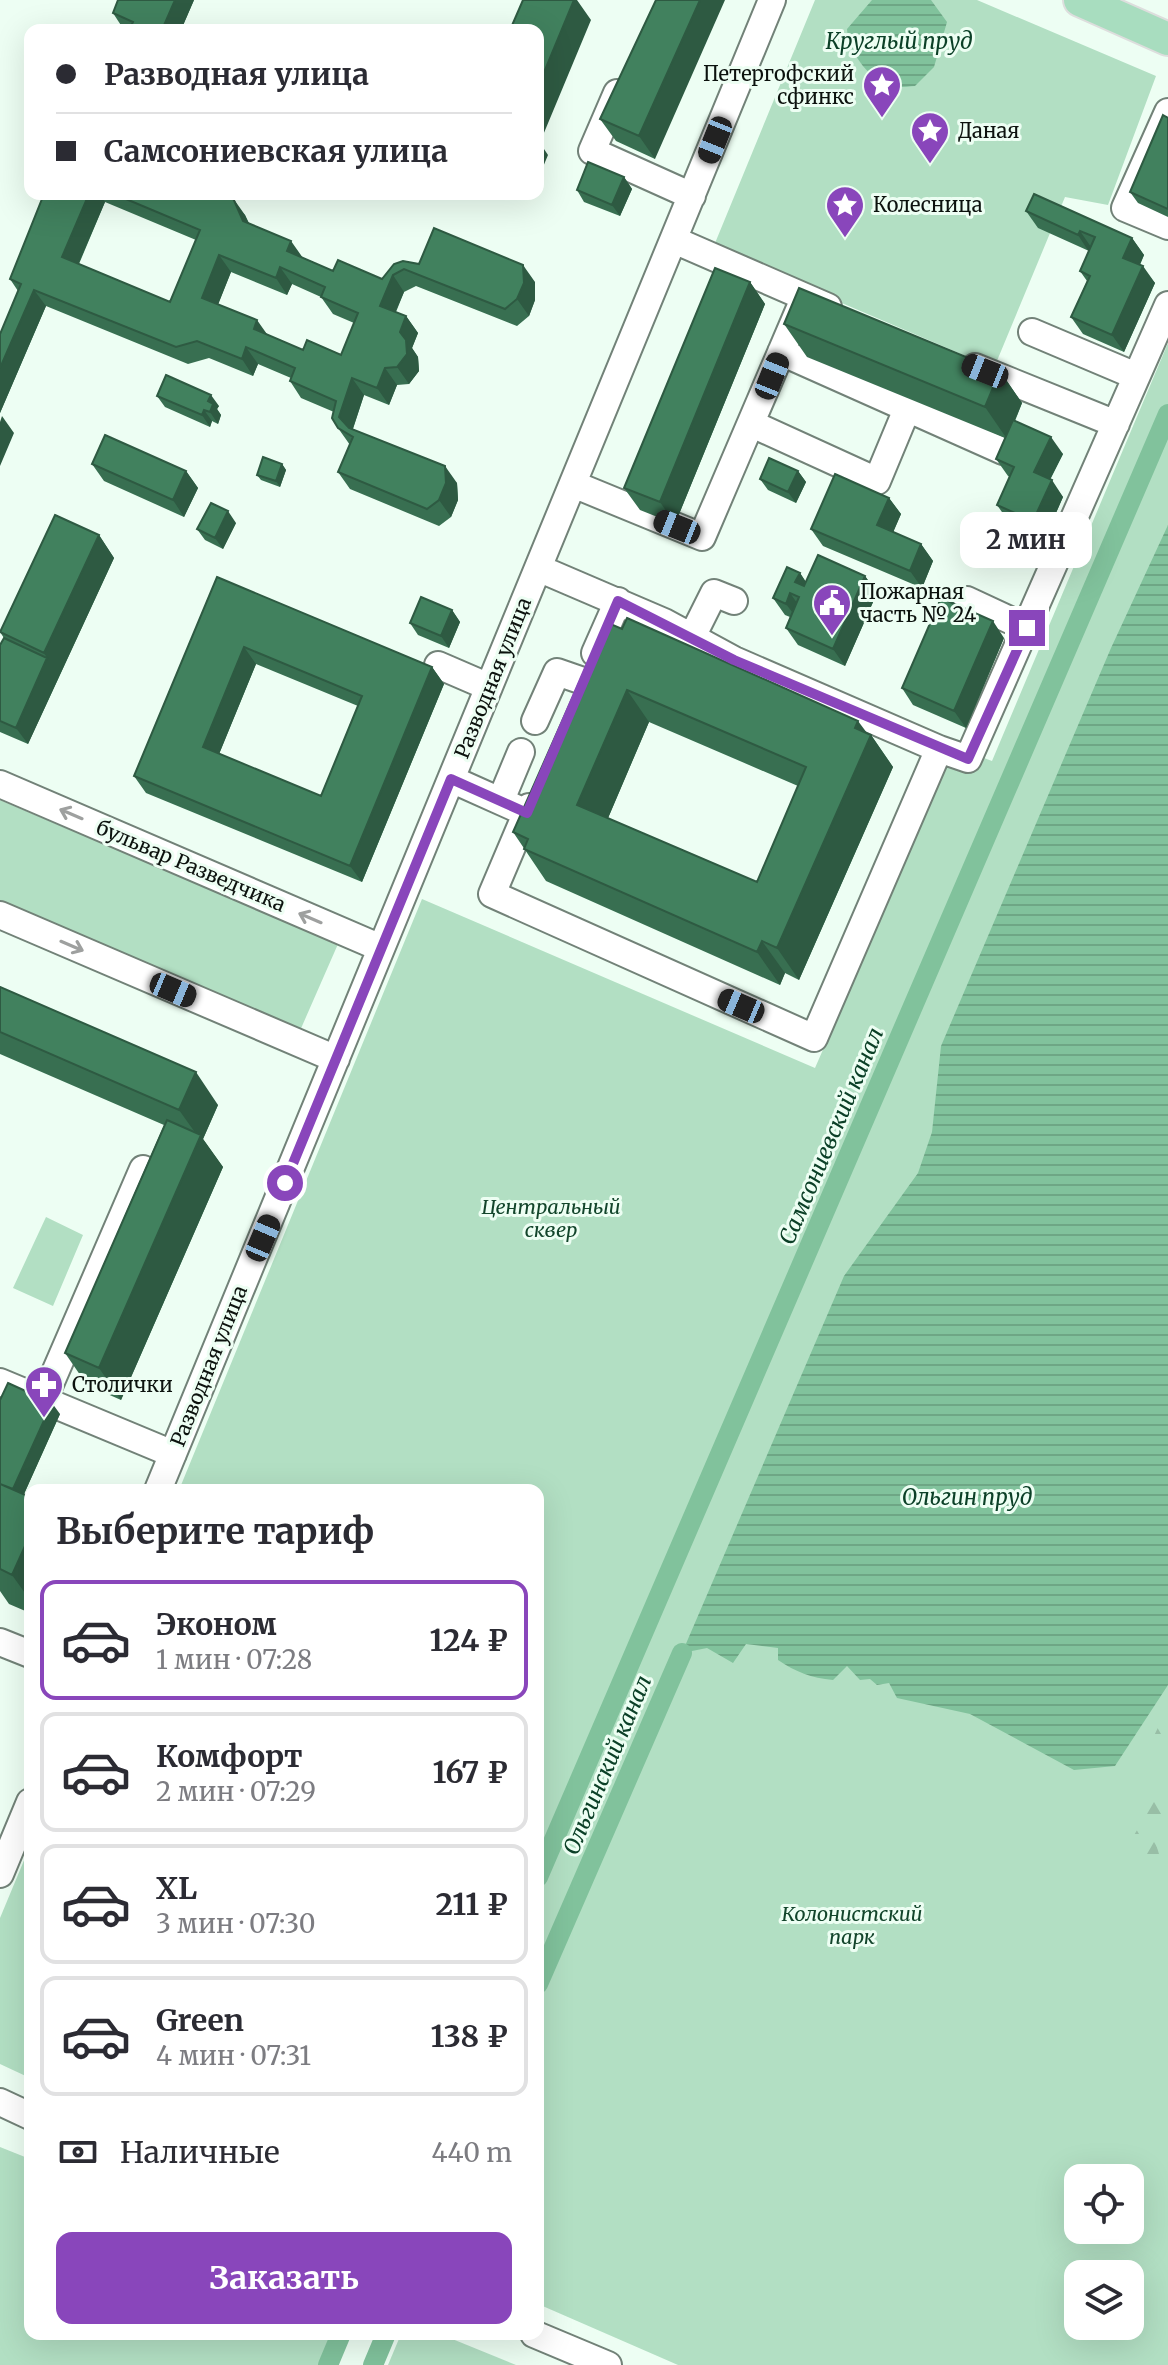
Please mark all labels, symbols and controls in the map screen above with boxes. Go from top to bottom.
water label: Круглый пруд [825,27,973,55]
text: Разводная улица [104,55,369,93]
place label: Петергофский сфинкс [703,61,854,109]
place icon: Петергофский сфинкс [861,64,903,119]
place icon: Даная [909,110,951,165]
car [695,113,735,167]
place label: Даная [958,118,1020,143]
text: Самсониевская улица [104,132,448,170]
place icon: Колесница [824,184,866,239]
place label: Колесница [873,192,983,217]
car [752,349,792,403]
car [958,351,1012,391]
car [650,507,704,547]
callout: 2 мин [961,512,1093,568]
text: 2 мин [986,523,1066,556]
place label: Пожарная часть № 24 [860,579,976,627]
public building icon: Пожарная часть № 24 [811,582,853,637]
street label: Разводная улица [449,593,536,762]
route end [1009,610,1045,646]
one-way arrow [59,806,84,821]
street label: бульвар Разведчика [93,814,290,917]
one-way arrow [298,909,323,924]
one-way arrow [59,939,83,954]
car [146,970,200,1010]
car [714,986,768,1026]
water label: Самсониевский канал [773,1023,889,1249]
route start [267,1165,303,1201]
park label: Центральный сквер [481,1194,621,1242]
car [243,1211,283,1265]
street label: Разводная улица [165,1281,252,1450]
pharmacy icon: Столички [23,1364,65,1419]
place label: Столички [72,1372,173,1397]
water label: Ольгин пруд [902,1483,1033,1511]
text: Выберите тариф [56,1509,374,1554]
icon: car [60,1604,132,1676]
text: Эконом [156,1605,277,1643]
text: 124 ₽ [429,1621,508,1659]
text: 1 мин · 07:28 [156,1643,312,1676]
water label: Ольгинский канал [557,1671,657,1859]
icon: car [60,1736,132,1808]
text: Комфорт [156,1737,303,1775]
text: 167 ₽ [433,1753,508,1791]
text: 2 мин · 07:29 [156,1775,316,1808]
icon: car [60,1868,132,1940]
text: XL [156,1869,197,1907]
text: 211 ₽ [435,1885,508,1923]
park label: Колонистский парк [781,1901,923,1949]
text: 3 мин · 07:30 [156,1907,316,1940]
icon: car [60,2000,132,2072]
text: Green [156,2001,244,2039]
text: 138 ₽ [430,2017,508,2055]
text: 4 мин · 07:31 [156,2039,311,2072]
icon: cash [56,2130,100,2174]
text: Наличные [120,2133,280,2171]
text: 440 m [432,2136,512,2169]
map controls [1064,2164,1144,2340]
button: locate [1064,2164,1144,2244]
button: Заказать [56,2232,512,2324]
button: layers [1064,2260,1144,2340]

